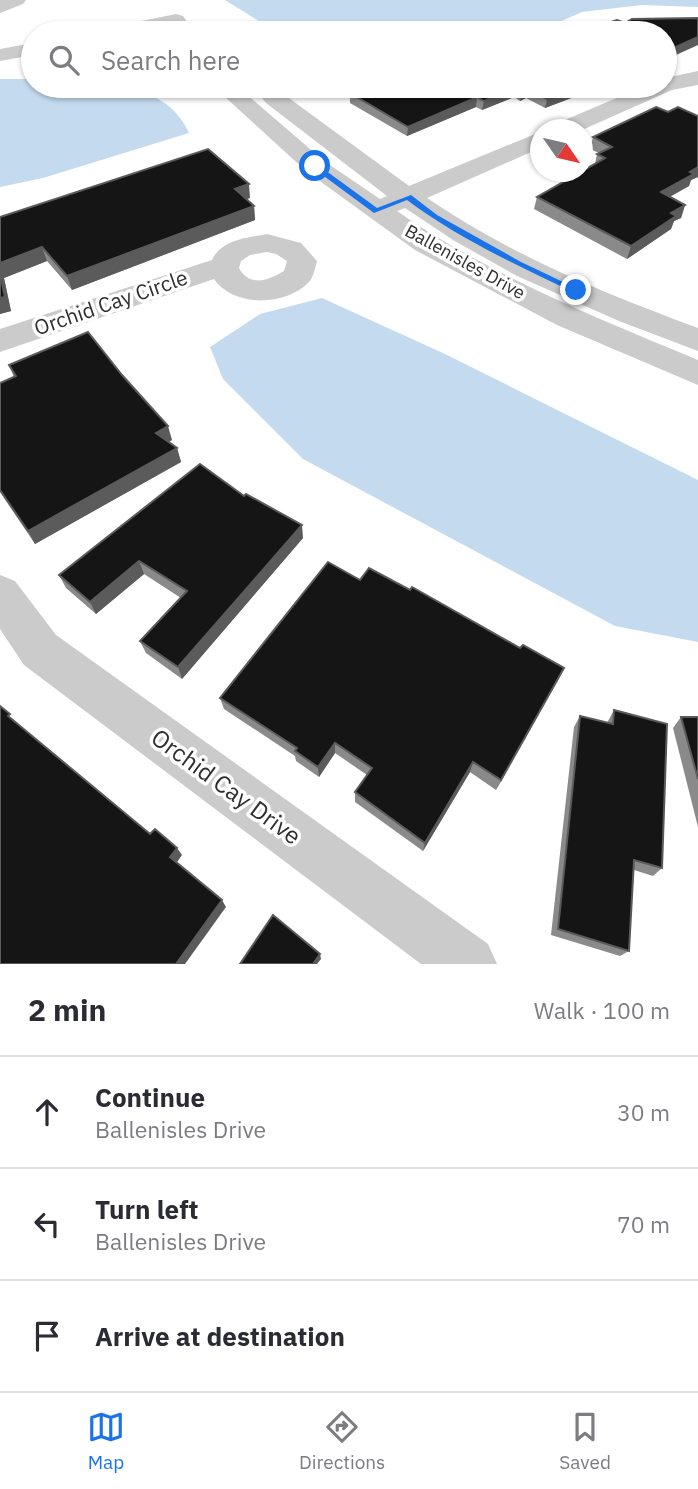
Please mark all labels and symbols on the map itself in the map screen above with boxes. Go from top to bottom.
north arrow [530,119,593,182]
route start [299,150,330,181]
street label: Ballenisles Drive [401,219,530,304]
street label: Orchid Cay Circle [30,263,191,341]
route end [560,274,591,305]
street label: Orchid Cay Drive [145,721,308,851]

